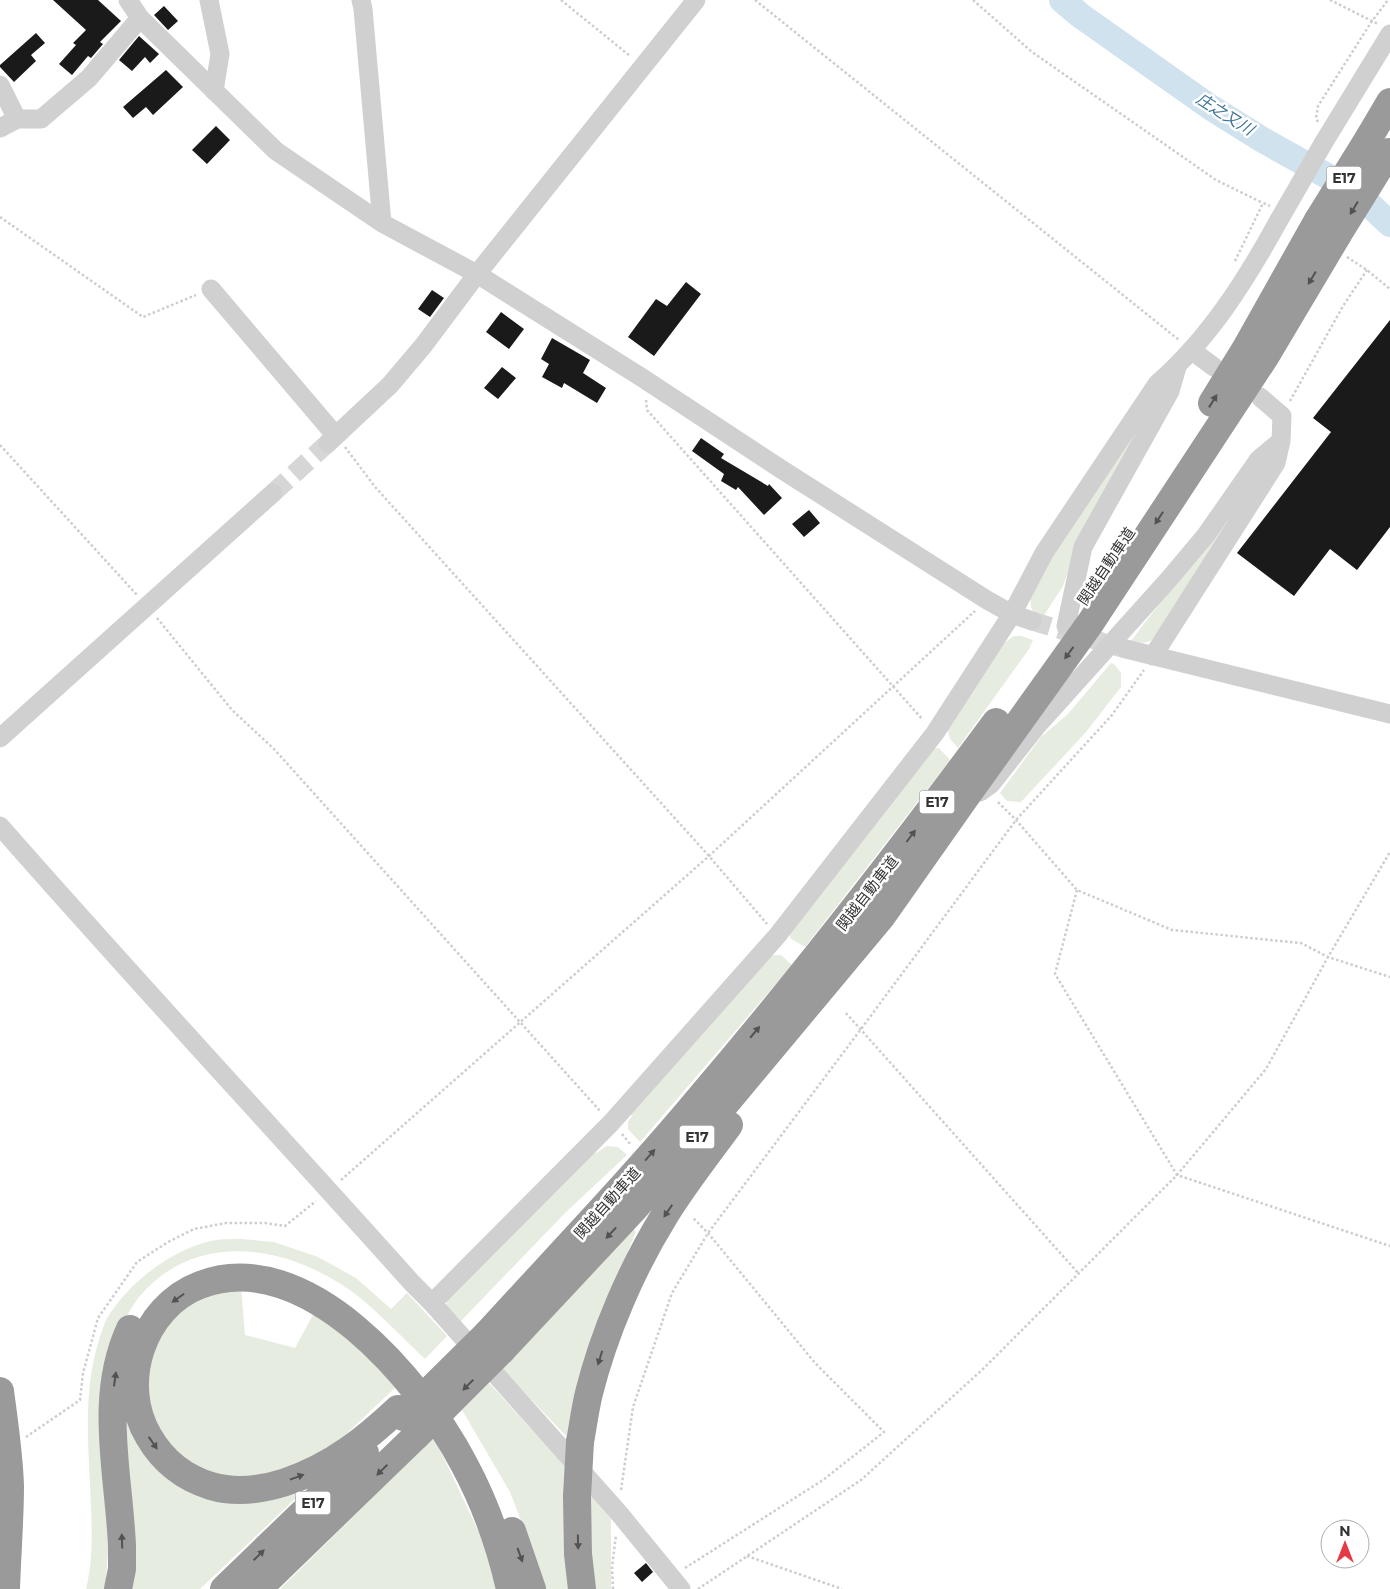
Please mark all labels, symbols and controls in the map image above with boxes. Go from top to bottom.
water label: 庄之又川 [1193,89,1259,140]
road number: E17 [1326,167,1362,190]
one-way arrow [1350,202,1359,215]
one-way arrow [1308,271,1317,284]
one-way arrow [1209,395,1218,408]
one-way arrow [1155,512,1164,525]
street label: 関越自動車道 [1073,523,1139,609]
one-way arrow [1064,646,1074,660]
road number: E17 [920,790,954,814]
one-way arrow [905,830,916,843]
street label: 関越自動車道 [832,852,902,934]
one-way arrow [750,1026,761,1039]
road number: E17 [680,1126,714,1148]
one-way arrow [644,1150,656,1162]
street label: 関越自動車道 [570,1163,644,1243]
one-way arrow [663,1204,673,1217]
one-way arrow [605,1226,617,1238]
one-way arrow [171,1293,185,1303]
one-way arrow [595,1350,603,1365]
one-way arrow [111,1370,119,1386]
one-way arrow [462,1378,474,1390]
one-way arrow [148,1436,158,1449]
one-way arrow [376,1464,388,1476]
one-way arrow [290,1473,305,1481]
road number: E17 [296,1492,330,1515]
north arrow [1320,1519,1370,1569]
text: N [1339,1522,1351,1540]
one-way arrow [118,1532,126,1548]
one-way arrow [574,1535,582,1551]
one-way arrow [517,1547,524,1562]
one-way arrow [253,1549,265,1561]

